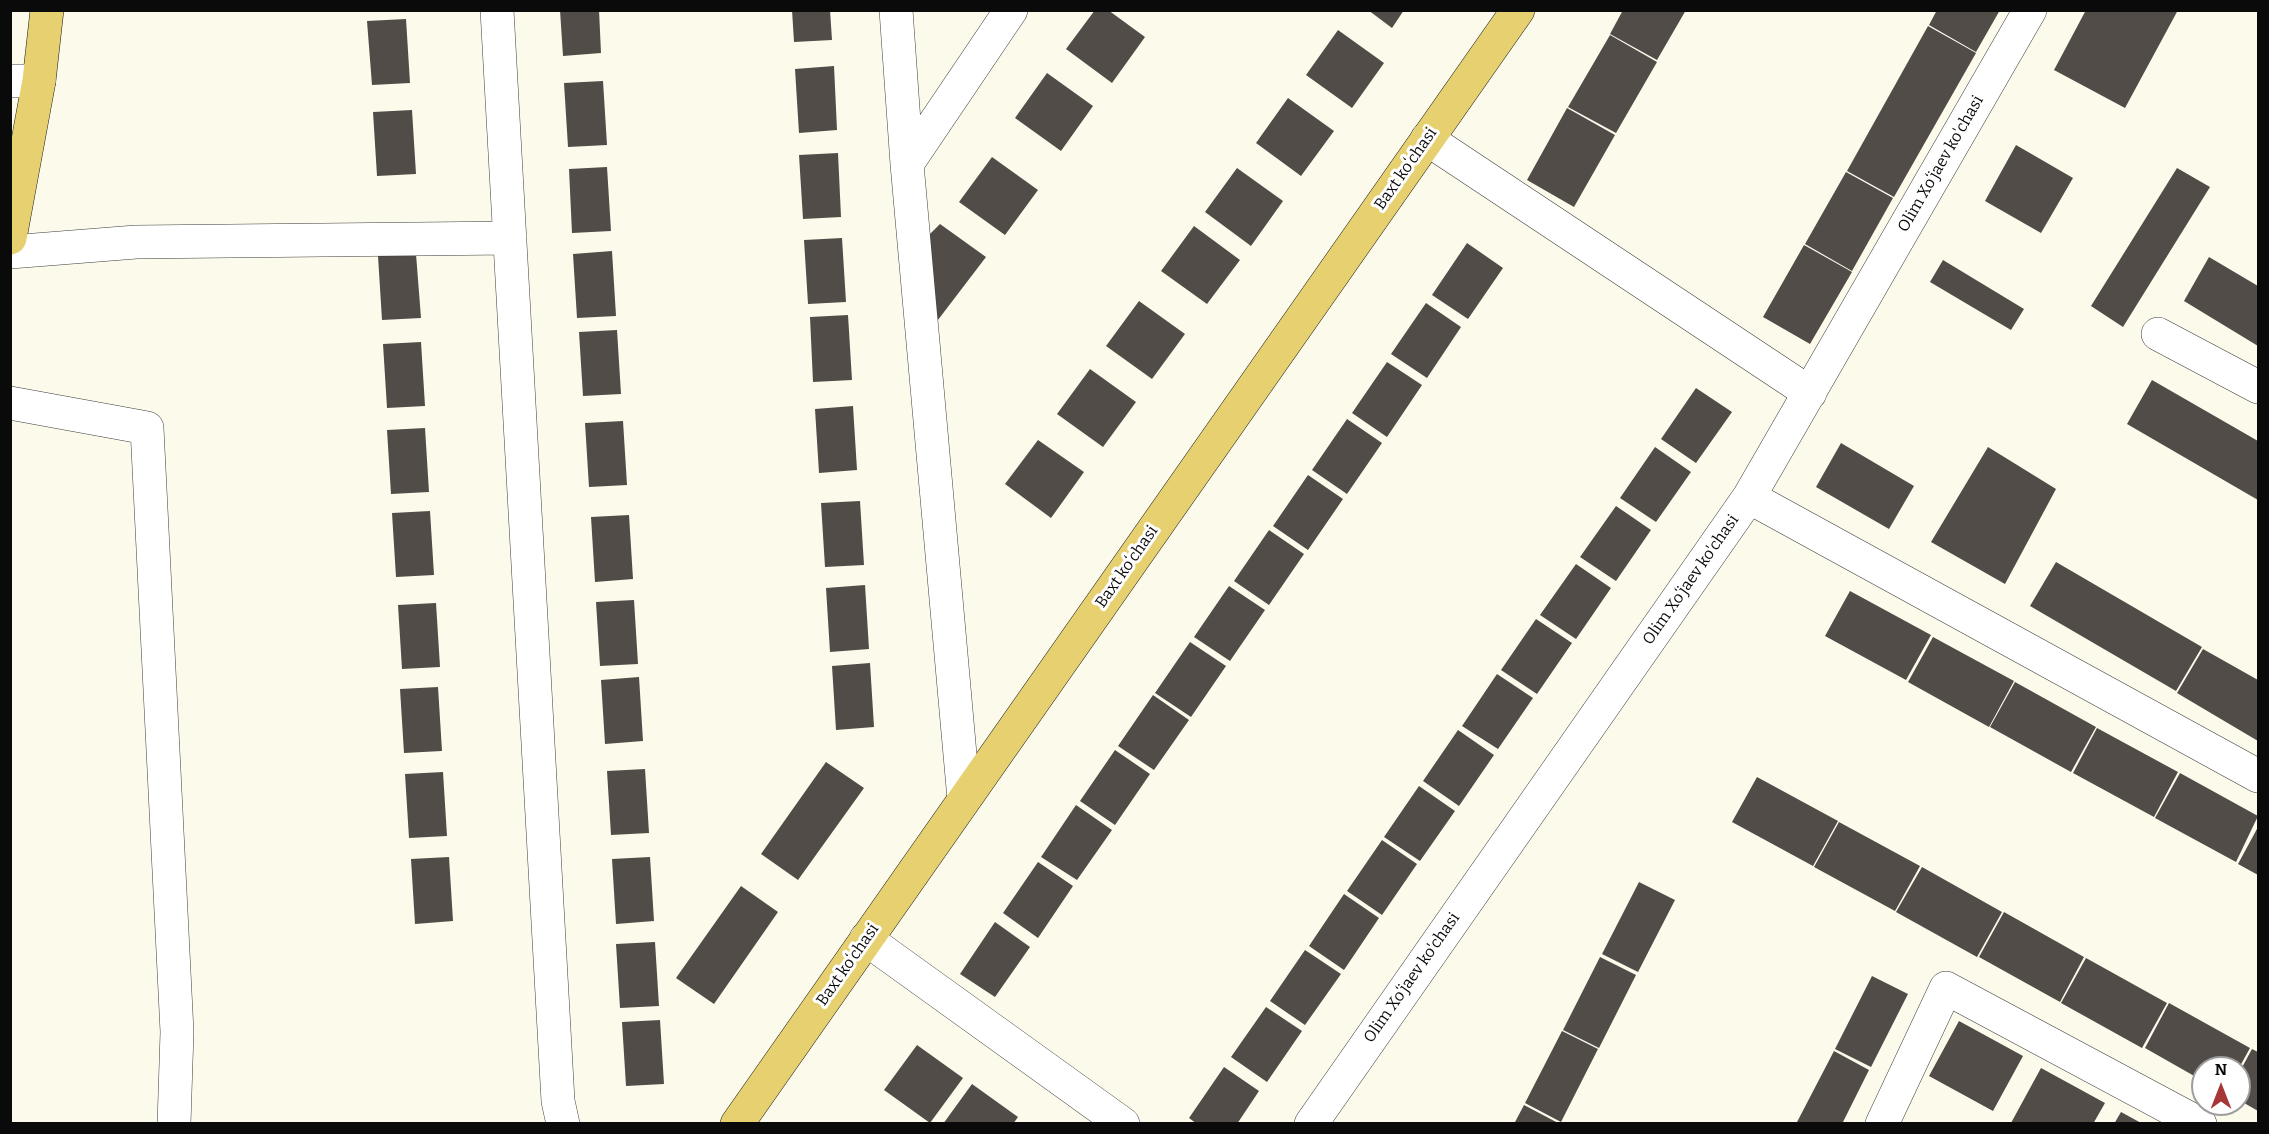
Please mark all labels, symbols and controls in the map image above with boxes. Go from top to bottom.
street label: Olim Xoʻjaev ko'chasi [1894,92,1988,236]
street label: Baxt koʻchasi [1371,124,1441,214]
street label: Olim Xoʻjaev ko'chasi [1639,511,1743,649]
street label: Baxt koʻchasi [1092,522,1162,612]
street label: Olim Xoʻjaev ko'chasi [1360,909,1464,1047]
street label: Baxt koʻchasi [813,920,883,1010]
north arrow [2191,1056,2251,1116]
text: N [2215,1060,2227,1079]

